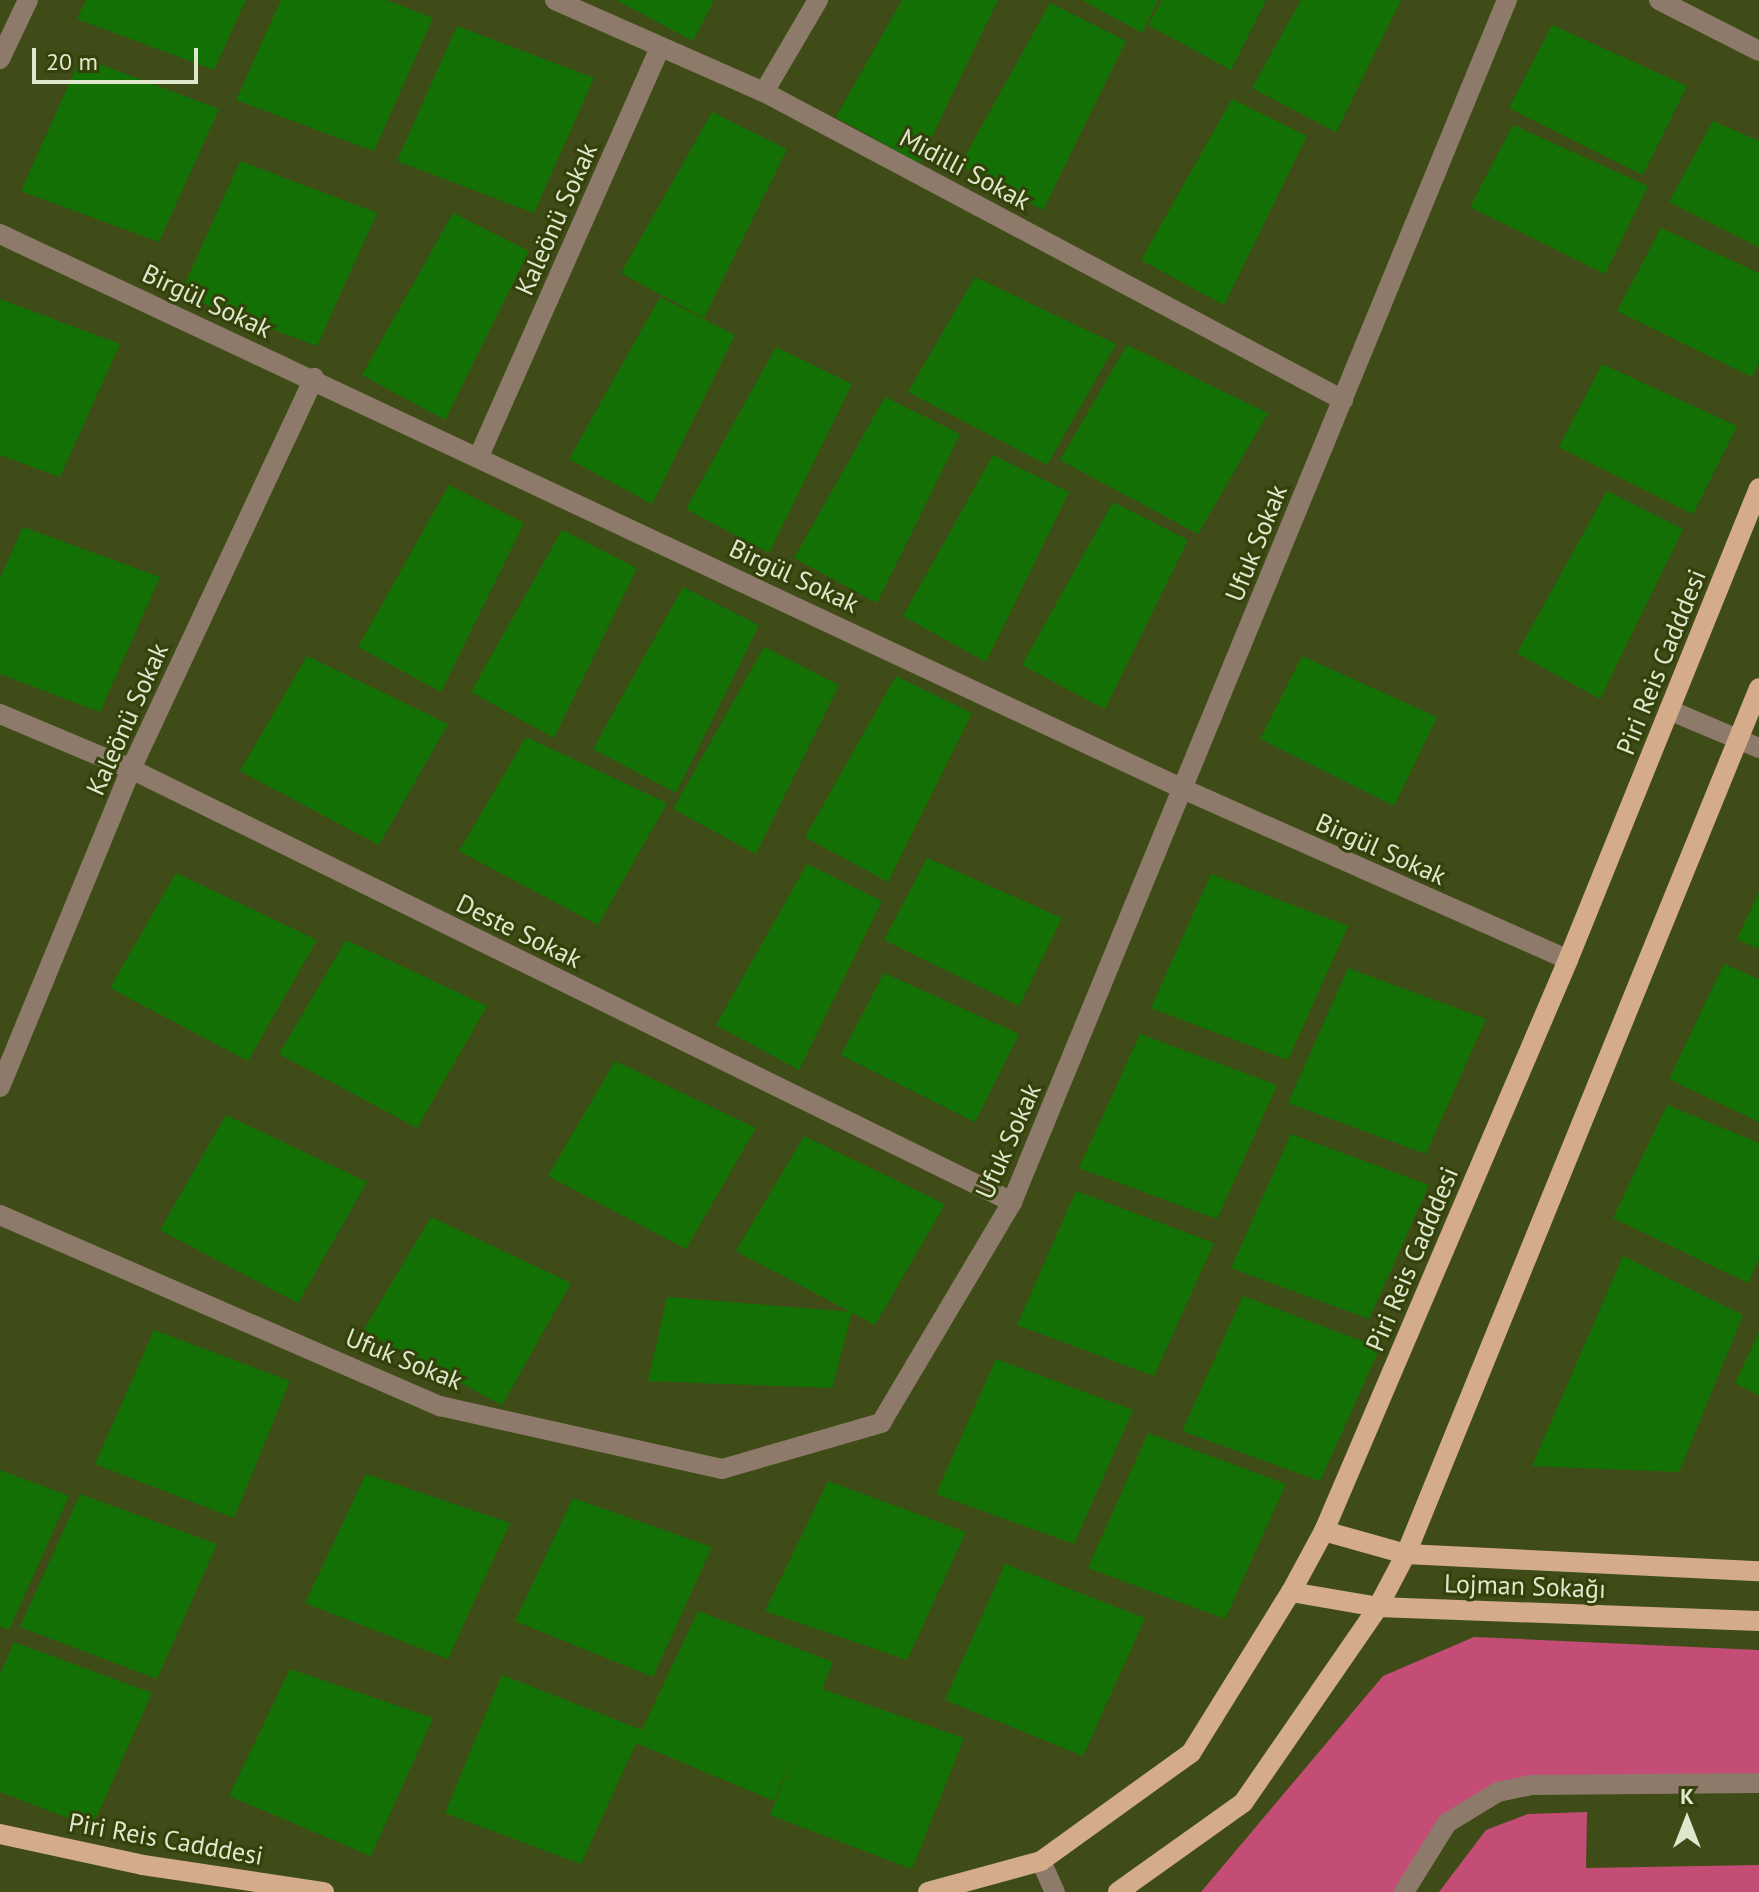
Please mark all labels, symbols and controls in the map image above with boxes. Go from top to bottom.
scale bar [36,32,202,82]
text: 20 m [46,46,98,77]
street label: Midilli Sokak [894,122,1036,216]
street label: Kaleönü Sokak [509,138,603,300]
street label: Birgül Sokak [137,257,277,345]
street label: Ufuk Sokak [1218,480,1294,606]
street label: Birgül Sokak [724,532,864,620]
street label: Piri Reis Cadddesi [1610,565,1712,759]
street label: Kaleönü Sokak [80,638,174,800]
street label: Birgül Sokak [1311,806,1451,892]
street label: Deste Sokak [451,887,587,975]
street label: Ufuk Sokak [968,1078,1048,1204]
street label: Piri Reis Cadddesi [1359,1162,1465,1356]
street label: Ufuk Sokak [341,1321,467,1397]
street label: Lojman Sokağı [1444,1568,1606,1604]
north arrow [1647,1780,1727,1860]
text: K [1680,1782,1694,1810]
street label: Piri Reis Cadddesi [66,1807,266,1871]

